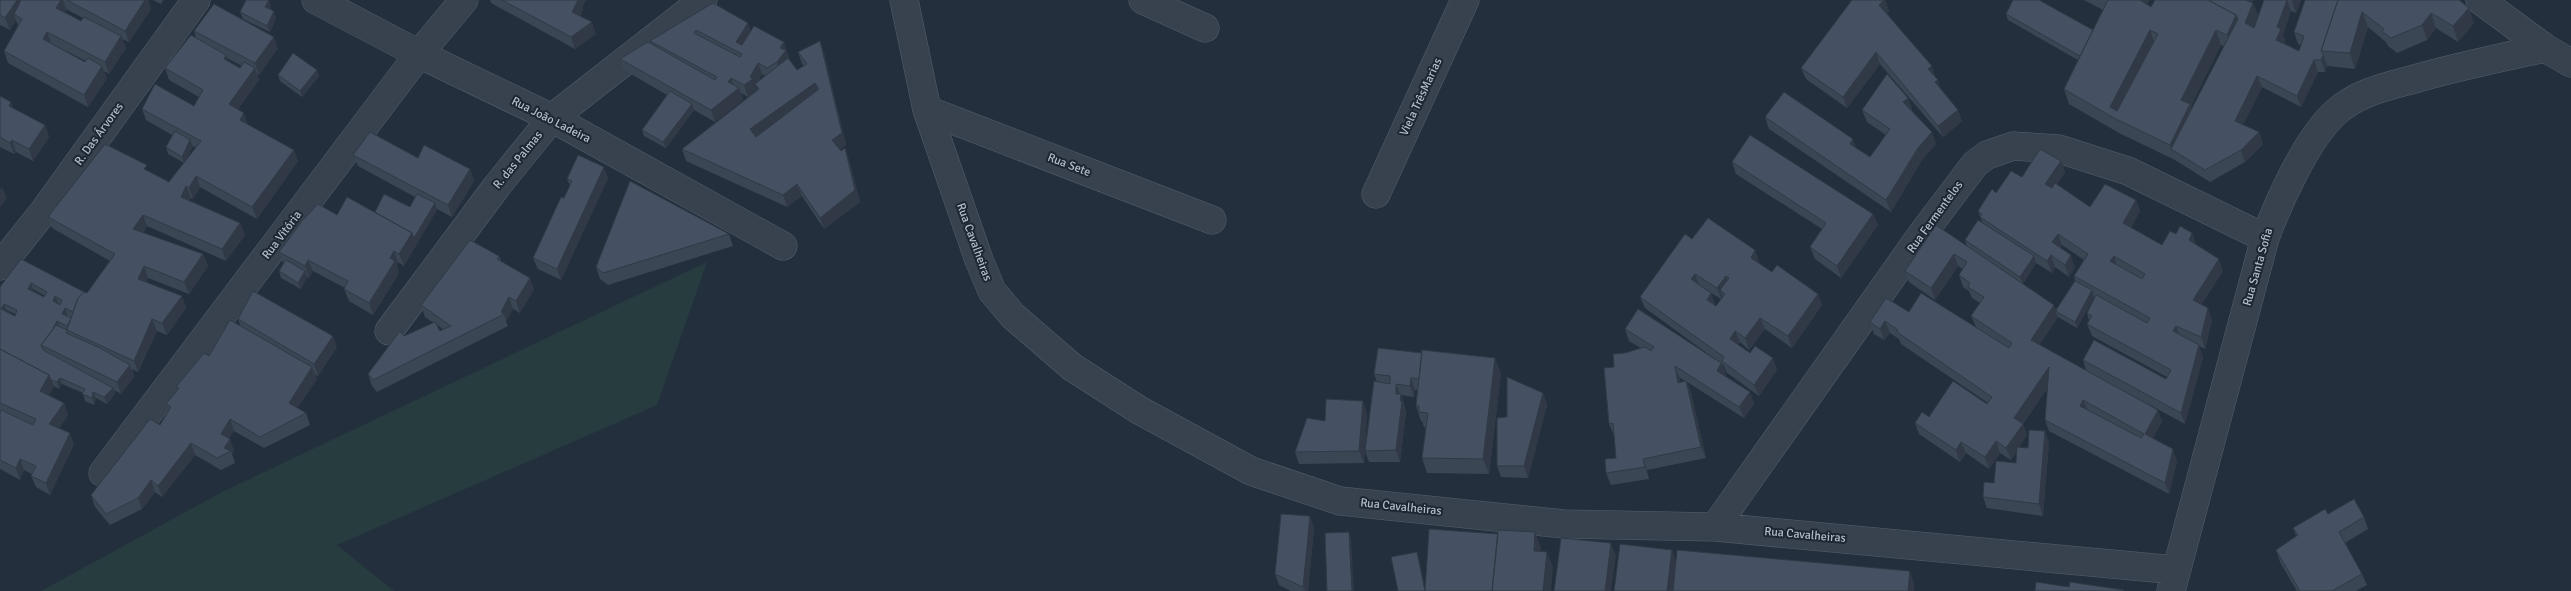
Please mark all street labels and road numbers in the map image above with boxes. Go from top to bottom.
street label: Viela TrêsMarias [1396,56,1446,138]
street label: Rua João Ladeira [509,94,593,146]
street label: R. Das Árvores [71,100,127,168]
street label: R. das Palmas [490,128,546,192]
street label: Rua Sete [1045,150,1093,180]
street label: Rua Fermentelos [1904,178,1966,256]
street label: Rua Cavalheiras [953,201,995,283]
street label: Rua Vitória [259,208,305,262]
street label: Rua Santa Sofia [2240,226,2276,308]
street label: Rua Cavalheiras [1360,495,1442,519]
street label: Rua Cavalheiras [1764,524,1846,546]

